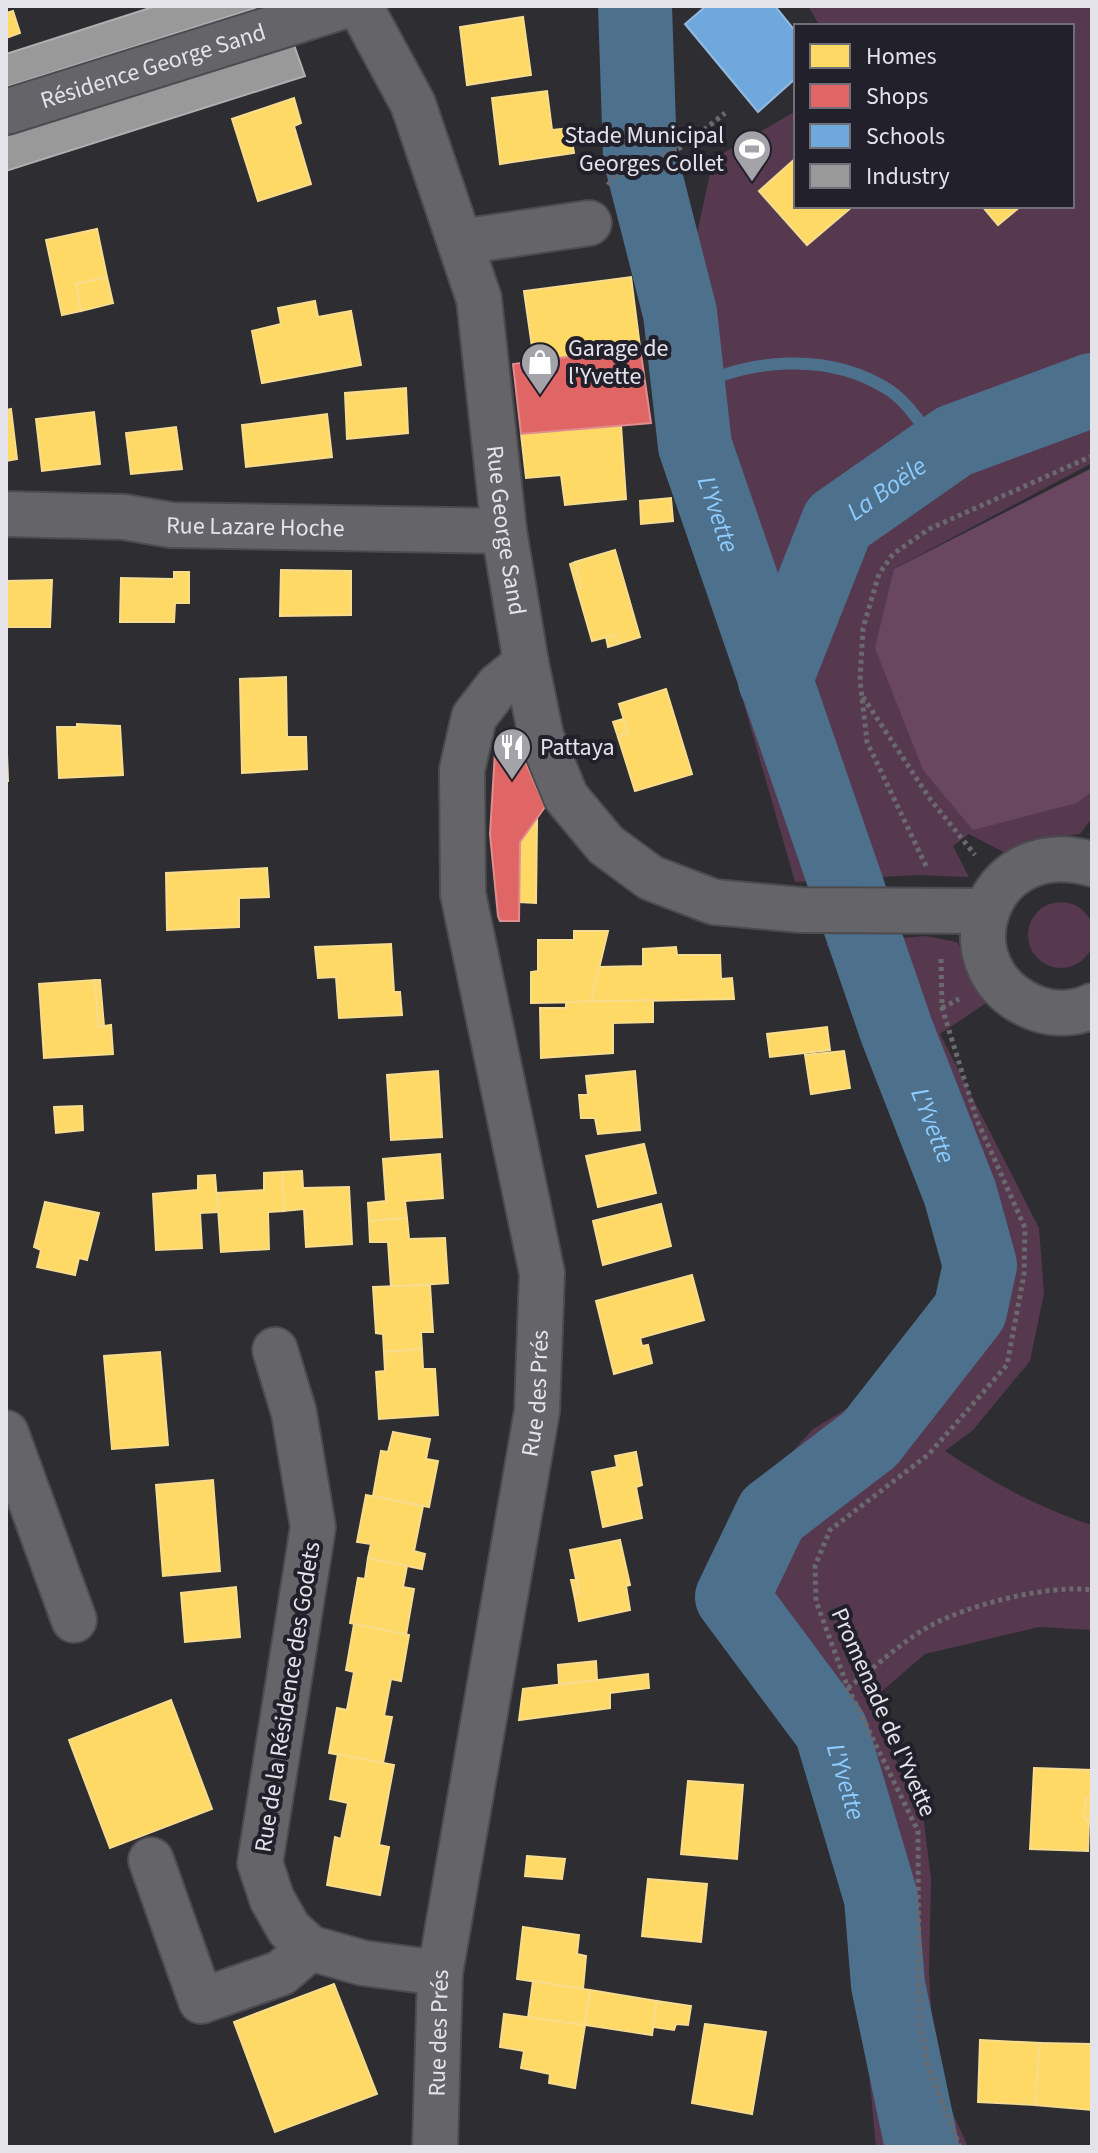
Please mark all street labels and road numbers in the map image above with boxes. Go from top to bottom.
street label: Résidence George Sand [36,15,270,118]
street label: Rue George Sand [477,443,535,618]
street label: Rue Lazare Hoche [166,508,345,546]
street label: Rue des Prés [512,1329,558,1459]
street label: Rue de la Résidence des Godets [246,1539,329,1855]
street label: Promenade de l'Yvette [822,1602,945,1822]
street label: Rue des Prés [419,1969,458,2097]

